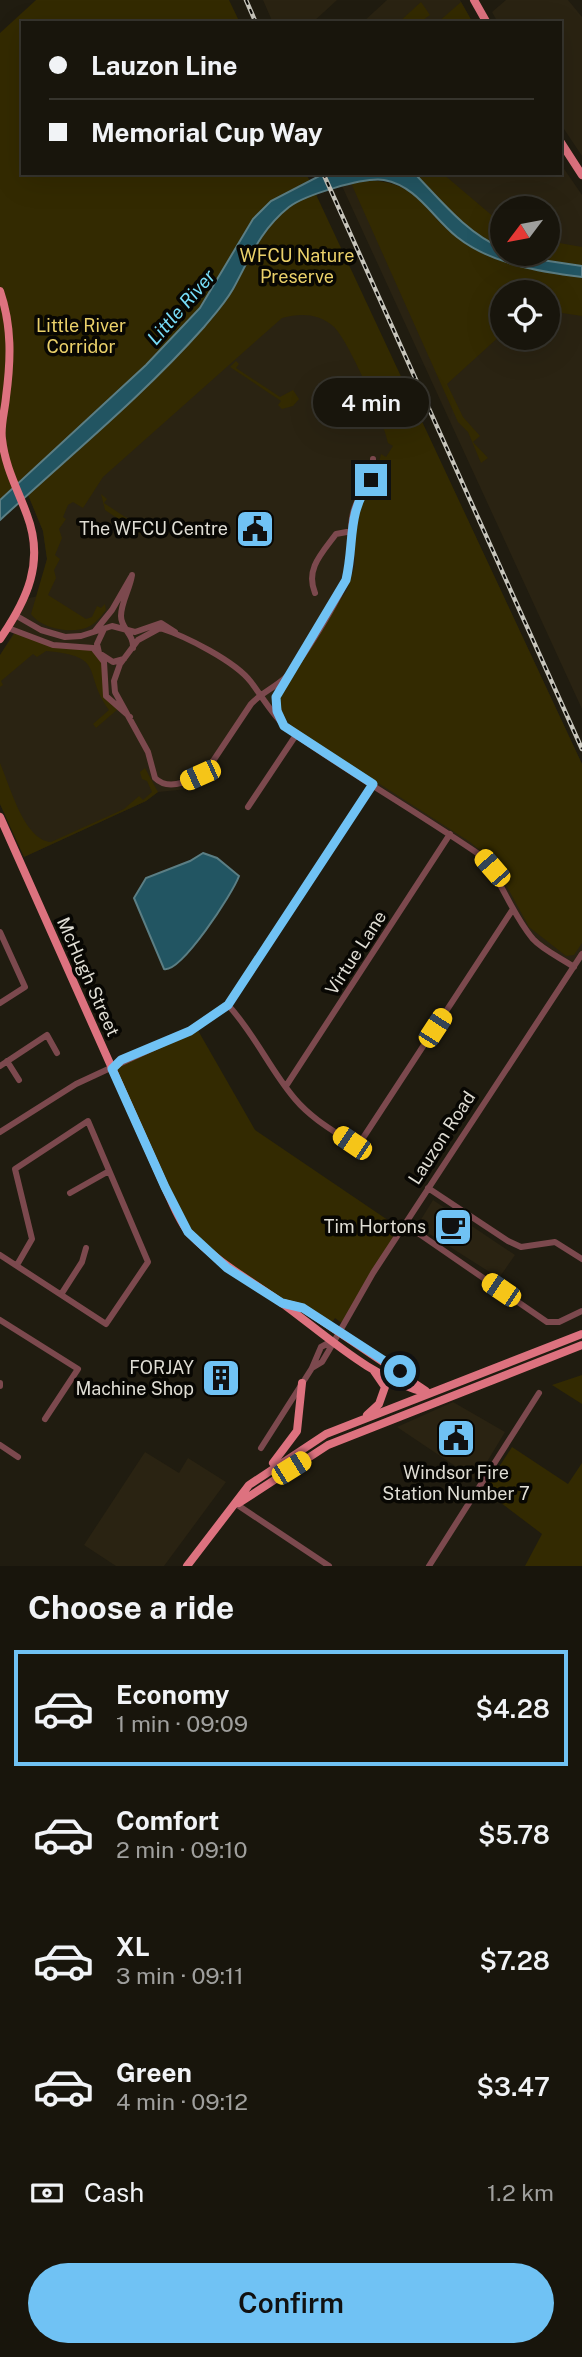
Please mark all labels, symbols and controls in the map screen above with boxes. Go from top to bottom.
text: Lauzon Line [91,50,237,81]
text: Memorial Cup Way [91,117,323,148]
north arrow [490,196,560,266]
map controls [490,196,560,350]
park label: WFCU Nature Preserve [240,245,354,287]
water label: Little River [142,264,220,349]
button: locate [490,280,560,350]
park label: Little River Corridor [36,315,126,357]
callout: 4 min [313,378,429,428]
text: 4 min [341,389,401,416]
route end [355,464,387,496]
public building icon: The WFCU Centre [234,508,276,550]
place label: The WFCU Centre [79,518,228,539]
car [177,757,224,793]
car [471,845,514,891]
street label: Virtue Lane [321,907,391,999]
street label: McHugh Street [53,914,124,1040]
car [415,1005,456,1051]
street label: Lauzon Road [404,1087,479,1188]
car [329,1123,376,1163]
cafe icon: Tim Hortons [432,1206,474,1248]
place label: Tim Hortons [324,1216,426,1237]
car [478,1270,525,1310]
route start [384,1355,416,1387]
place label: FORJAY Machine Shop [75,1357,194,1399]
building icon: FORJAY Machine Shop [200,1357,242,1399]
public building icon: Windsor Fire Station Number 7 [435,1417,477,1459]
car [268,1448,315,1488]
place label: Windsor Fire Station Number 7 [382,1462,530,1504]
text: Choose a ride [28,1589,234,1626]
icon: car [32,1677,95,1740]
text: Economy [116,1679,229,1710]
text: $4.28 [476,1693,550,1724]
text: 1 min · 09:09 [116,1710,248,1737]
icon: car [32,1803,95,1866]
text: Comfort [116,1805,219,1836]
text: $5.78 [478,1819,550,1850]
text: 2 min · 09:10 [116,1836,248,1863]
icon: car [32,1929,95,1992]
text: XL [116,1931,150,1962]
text: $7.28 [479,1945,550,1976]
text: 3 min · 09:11 [116,1962,244,1989]
icon: car [32,2055,95,2118]
text: Green [116,2057,192,2088]
text: $3.47 [477,2071,550,2102]
text: 4 min · 09:12 [116,2088,248,2115]
icon: cash [28,2174,66,2212]
text: Cash [84,2177,144,2208]
text: 1.2 km [487,2179,554,2206]
button: Confirm [28,2263,554,2343]

